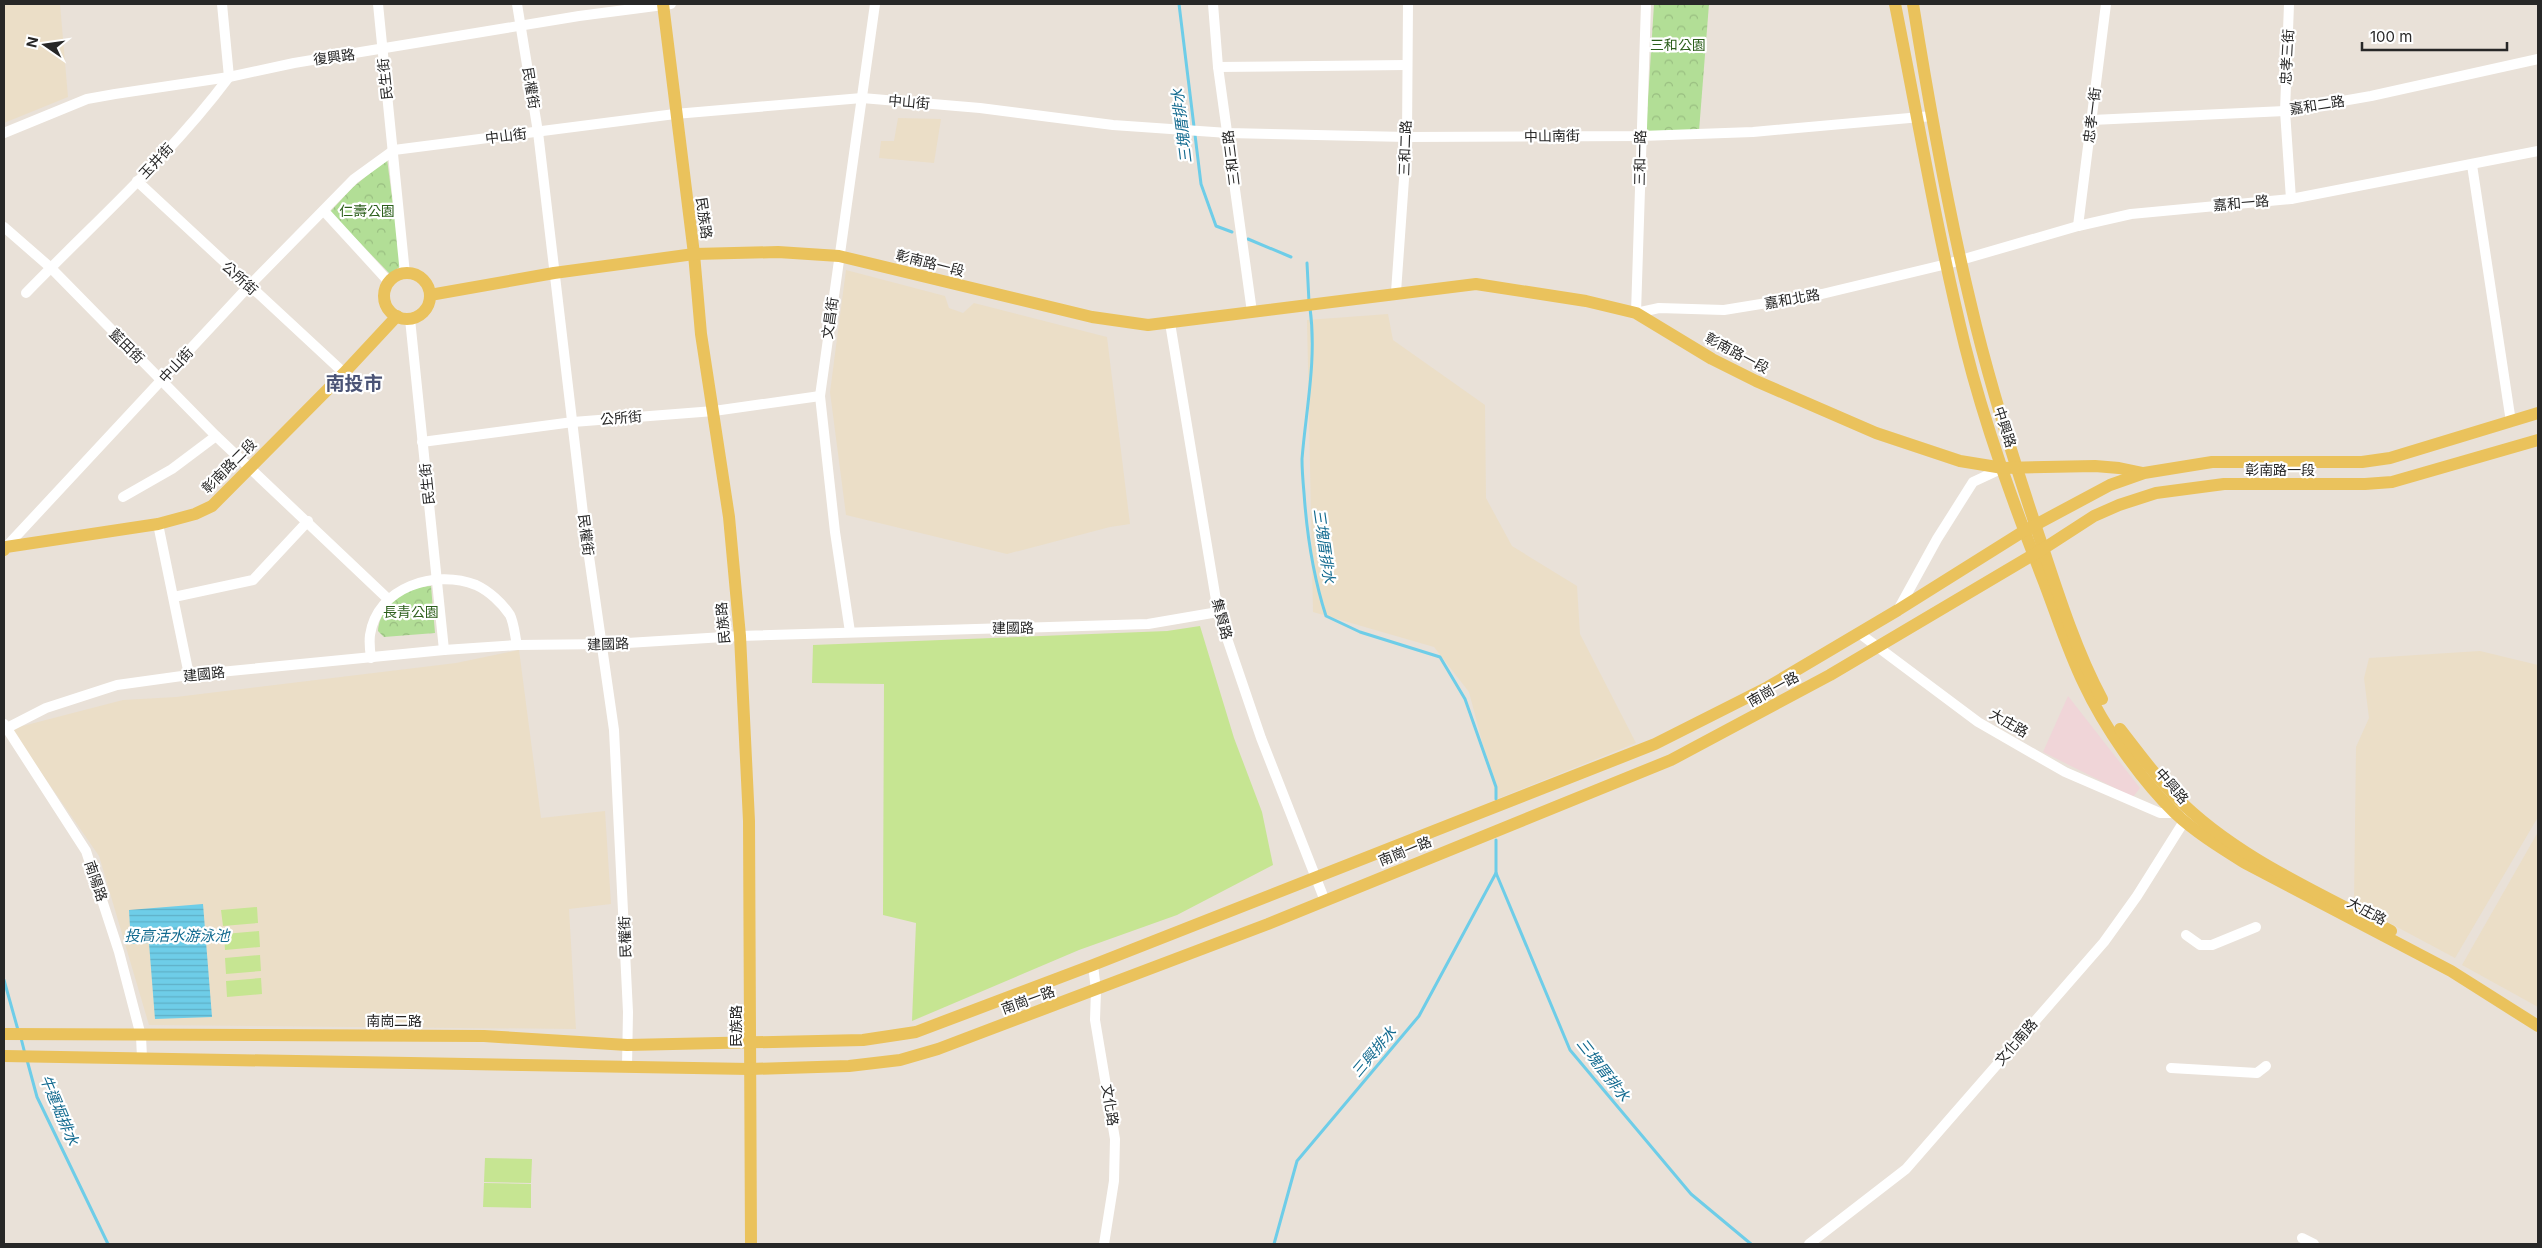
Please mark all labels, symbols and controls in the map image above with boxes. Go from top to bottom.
north arrow [20,20,70,70]
scale bar [2362,20,2507,52]
text: 100 m [2370,27,2412,46]
street label: 忠孝三街 [2277,29,2296,85]
text: N [22,35,41,49]
park label: 三和公園 [1650,36,1706,53]
street label: 復興路 [312,45,356,68]
street label: 民生街 [374,57,395,101]
street label: 民權街 [520,66,543,110]
street label: 忠孝一街 [2080,86,2103,144]
water label: 三塊厝排水 [1167,87,1196,164]
street label: 中山街 [887,91,931,112]
street label: 嘉和二路 [2288,92,2346,117]
street label: 三和二路 [1395,120,1414,176]
street label: 中山街 [484,125,528,146]
street label: 中山南街 [1524,127,1580,144]
street label: 三和三路 [1219,129,1242,187]
street label: 三和一路 [1631,130,1648,186]
street label: 玉井街 [135,140,176,182]
street label: 嘉和一路 [2212,192,2270,213]
street label: 民族路 [693,196,716,240]
park label: 仁壽公園 [339,202,395,219]
street label: 彰南路一段 [894,246,966,279]
street label: 公所街 [219,257,262,298]
street label: 嘉和北路 [1763,285,1821,312]
street label: 文昌街 [818,296,841,340]
street label: 藍田街 [106,325,148,367]
street label: 彰南路一段 [1702,329,1772,376]
street label: 中山街 [155,344,196,386]
district label: 南投市 [325,372,383,395]
street label: 中興路 [1991,404,2020,449]
street label: 公所街 [599,407,643,428]
street label: 彰南路二段 [198,435,259,496]
street label: 彰南路一段 [2245,461,2315,478]
street label: 民生街 [416,462,437,506]
water label: 三塊厝排水 [1310,507,1339,585]
street label: 民權街 [576,513,597,557]
street label: 集賢路 [1209,596,1236,641]
street label: 民族路 [712,601,733,645]
park label: 長青公園 [383,603,439,620]
street label: 建國路 [992,619,1034,636]
street label: 建國路 [587,634,629,653]
street label: 建國路 [182,663,226,684]
street label: 南崗一路 [1744,668,1801,710]
street label: 大庄路 [1987,705,2032,740]
street label: 中興路 [2152,764,2193,807]
street label: 南崗一路 [1376,832,1434,869]
street label: 南陽路 [82,858,111,903]
street label: 大庄路 [2345,893,2390,928]
street label: 民權街 [615,916,634,958]
water label: 投高活水游泳池 [124,926,231,945]
street label: 南崗一路 [999,982,1057,1017]
street label: 民族路 [727,1005,744,1047]
street label: 南崗二路 [366,1012,422,1029]
street label: 文化南路 [1991,1015,2040,1068]
water label: 三興排水 [1347,1022,1401,1081]
water label: 三塊厝排水 [1573,1034,1635,1106]
water label: 牛運堀排水 [36,1072,83,1149]
street label: 文化路 [1099,1083,1122,1127]

